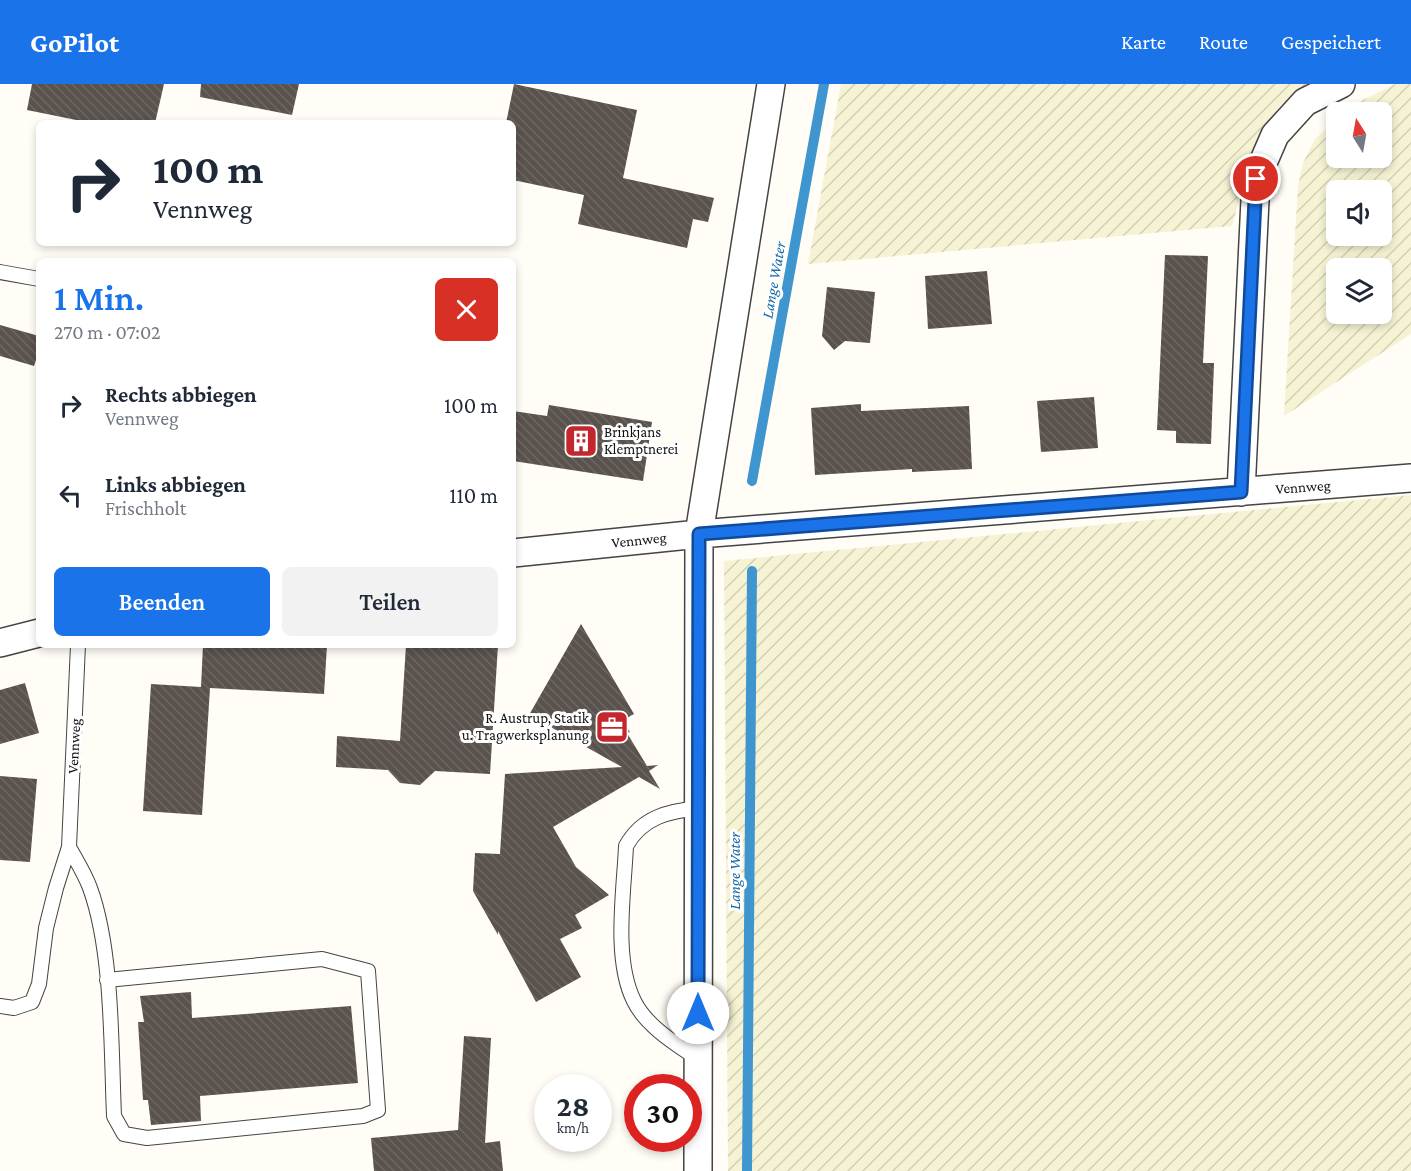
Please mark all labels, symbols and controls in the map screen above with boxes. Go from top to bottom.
text: GoPilot [30,27,119,58]
text: Karte [1121,30,1166,54]
text: Route [1199,30,1248,54]
text: Gespeichert [1281,30,1381,54]
north arrow [1326,102,1392,168]
map controls [1326,102,1392,324]
icon: right [54,144,132,222]
text: 100 m [153,145,263,192]
pin [1230,153,1281,204]
icon: arrive [1239,162,1272,195]
button: sound [1326,180,1392,246]
text: Vennweg [153,194,253,224]
water label: Lange Water [758,240,790,320]
button: layers [1326,258,1392,324]
text: 1 Min. [54,278,144,318]
button: close [435,278,498,341]
text: 270 m · 07:02 [54,321,161,343]
text: Rechts abbiegen [105,382,257,407]
icon: right [54,389,87,422]
text: 100 m [444,393,498,418]
text: Vennweg [105,407,179,429]
building icon: Brinkjans Klemptnerei [563,423,599,459]
place label: Brinkjans Klemptnerei [604,424,678,458]
text: Links abbiegen [105,472,246,497]
street label: Vennweg [1275,477,1331,498]
icon: left [54,479,87,512]
text: 110 m [449,483,498,508]
text: Frischholt [105,497,186,519]
street label: Vennweg [611,529,667,552]
button: Beenden [54,567,270,636]
button: Teilen [282,567,498,636]
office icon: R. Austrup, Statik u. Tragwerksplanung [594,709,630,745]
place label: R. Austrup, Statik u. Tragwerksplanung [462,710,590,744]
street label: Vennweg [65,718,84,774]
water label: Lange Water [726,832,744,910]
position arrow [666,981,730,1045]
speed limit sign: 30 [624,1074,702,1152]
text: 28 [557,1089,589,1122]
text: km/h [557,1120,589,1136]

